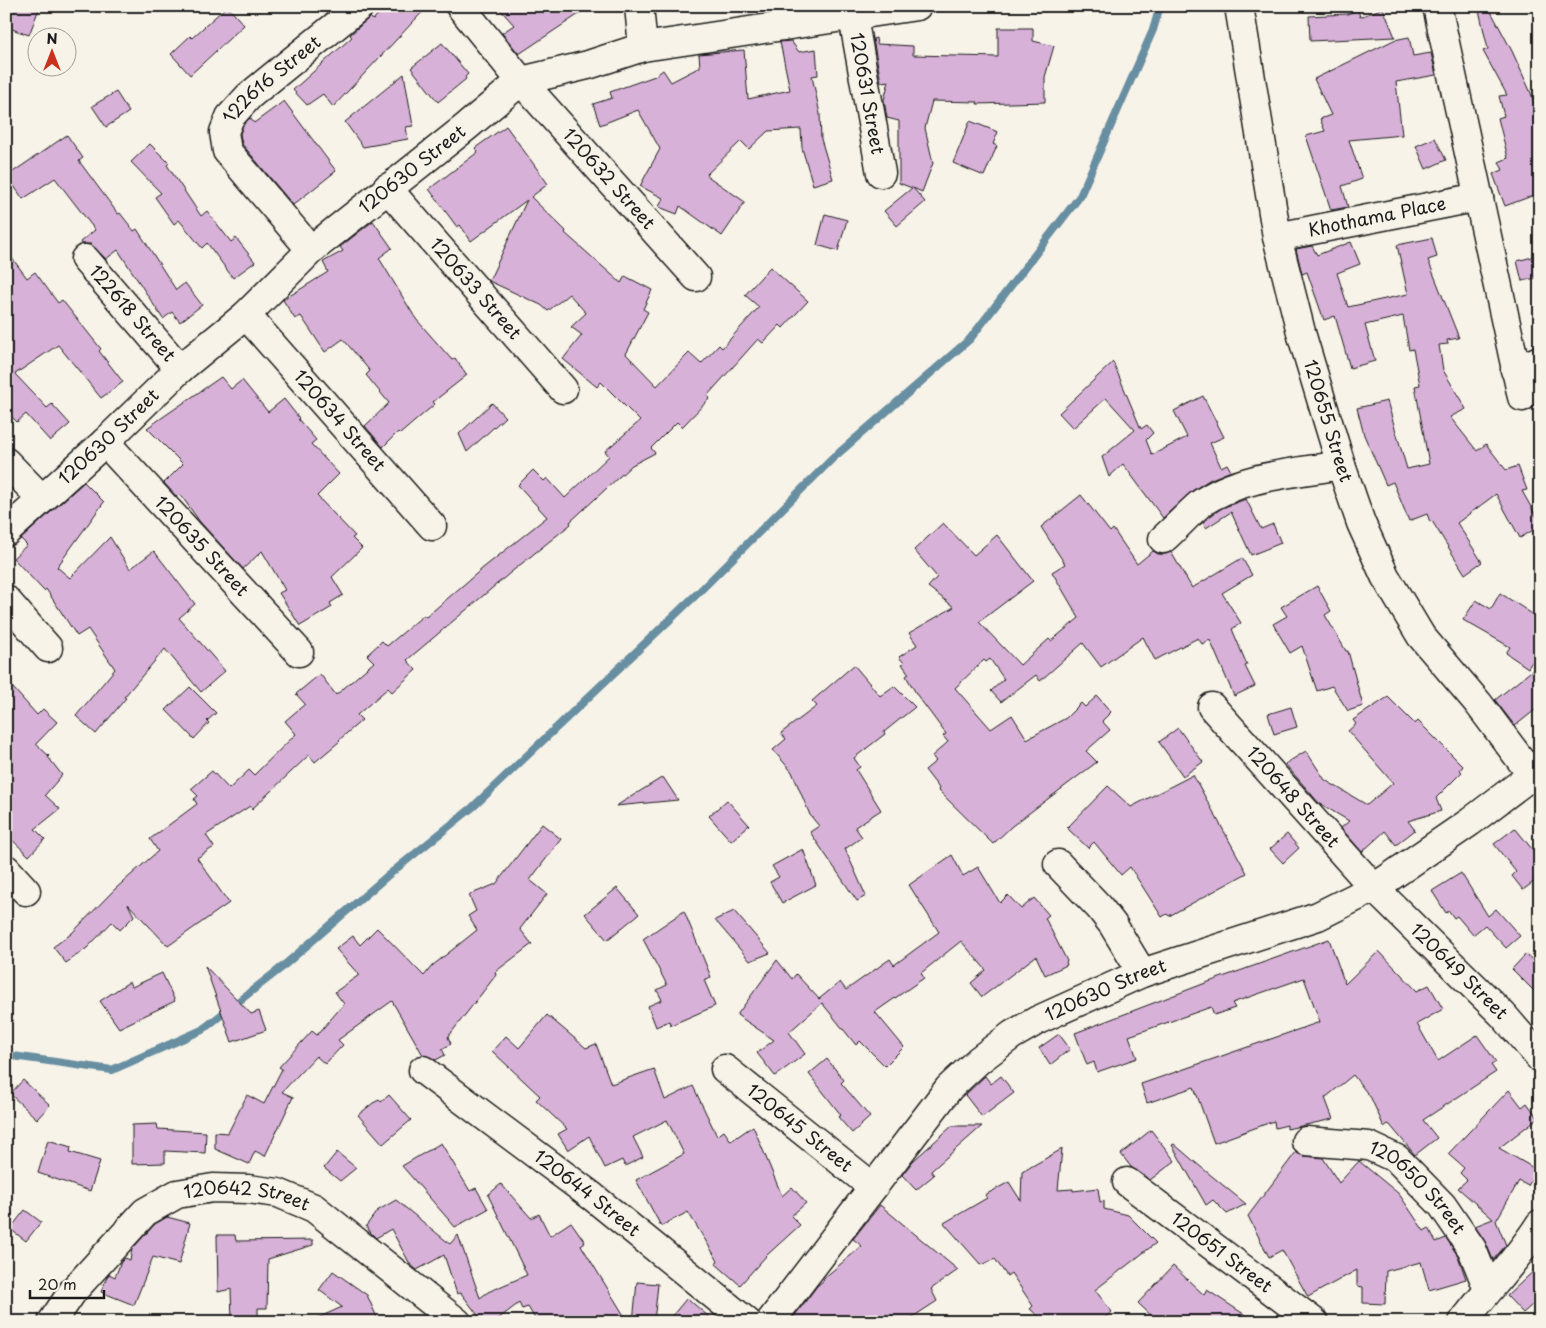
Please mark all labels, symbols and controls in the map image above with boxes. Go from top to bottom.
north arrow [28,28,78,78]
text: N [46,28,58,49]
street label: 122616 Street [214,28,326,125]
street label: 120631 Street [844,30,892,156]
street label: 120630 Street [352,117,471,219]
street label: 120632 Street [557,121,662,235]
street label: Khothama Place [1306,189,1448,243]
street label: 120633 Street [424,231,529,345]
street label: 122618 Street [84,258,183,367]
street label: 120655 Street [1298,356,1361,485]
street label: 120634 Street [288,363,393,477]
street label: 120630 Street [51,382,164,490]
street label: 120635 Street [149,489,256,602]
street label: 120648 Street [1241,739,1347,853]
street label: 120649 Street [1405,916,1515,1025]
street label: 120630 Street [1040,951,1169,1027]
street label: 120645 Street [741,1076,859,1178]
street label: 120650 Street [1365,1133,1473,1239]
street label: 120644 Street [529,1142,647,1242]
street label: 120642 Street [181,1173,314,1217]
street label: 120651 Street [1166,1205,1279,1298]
scale bar [30,1268,104,1300]
text: 20 m [38,1272,77,1295]

